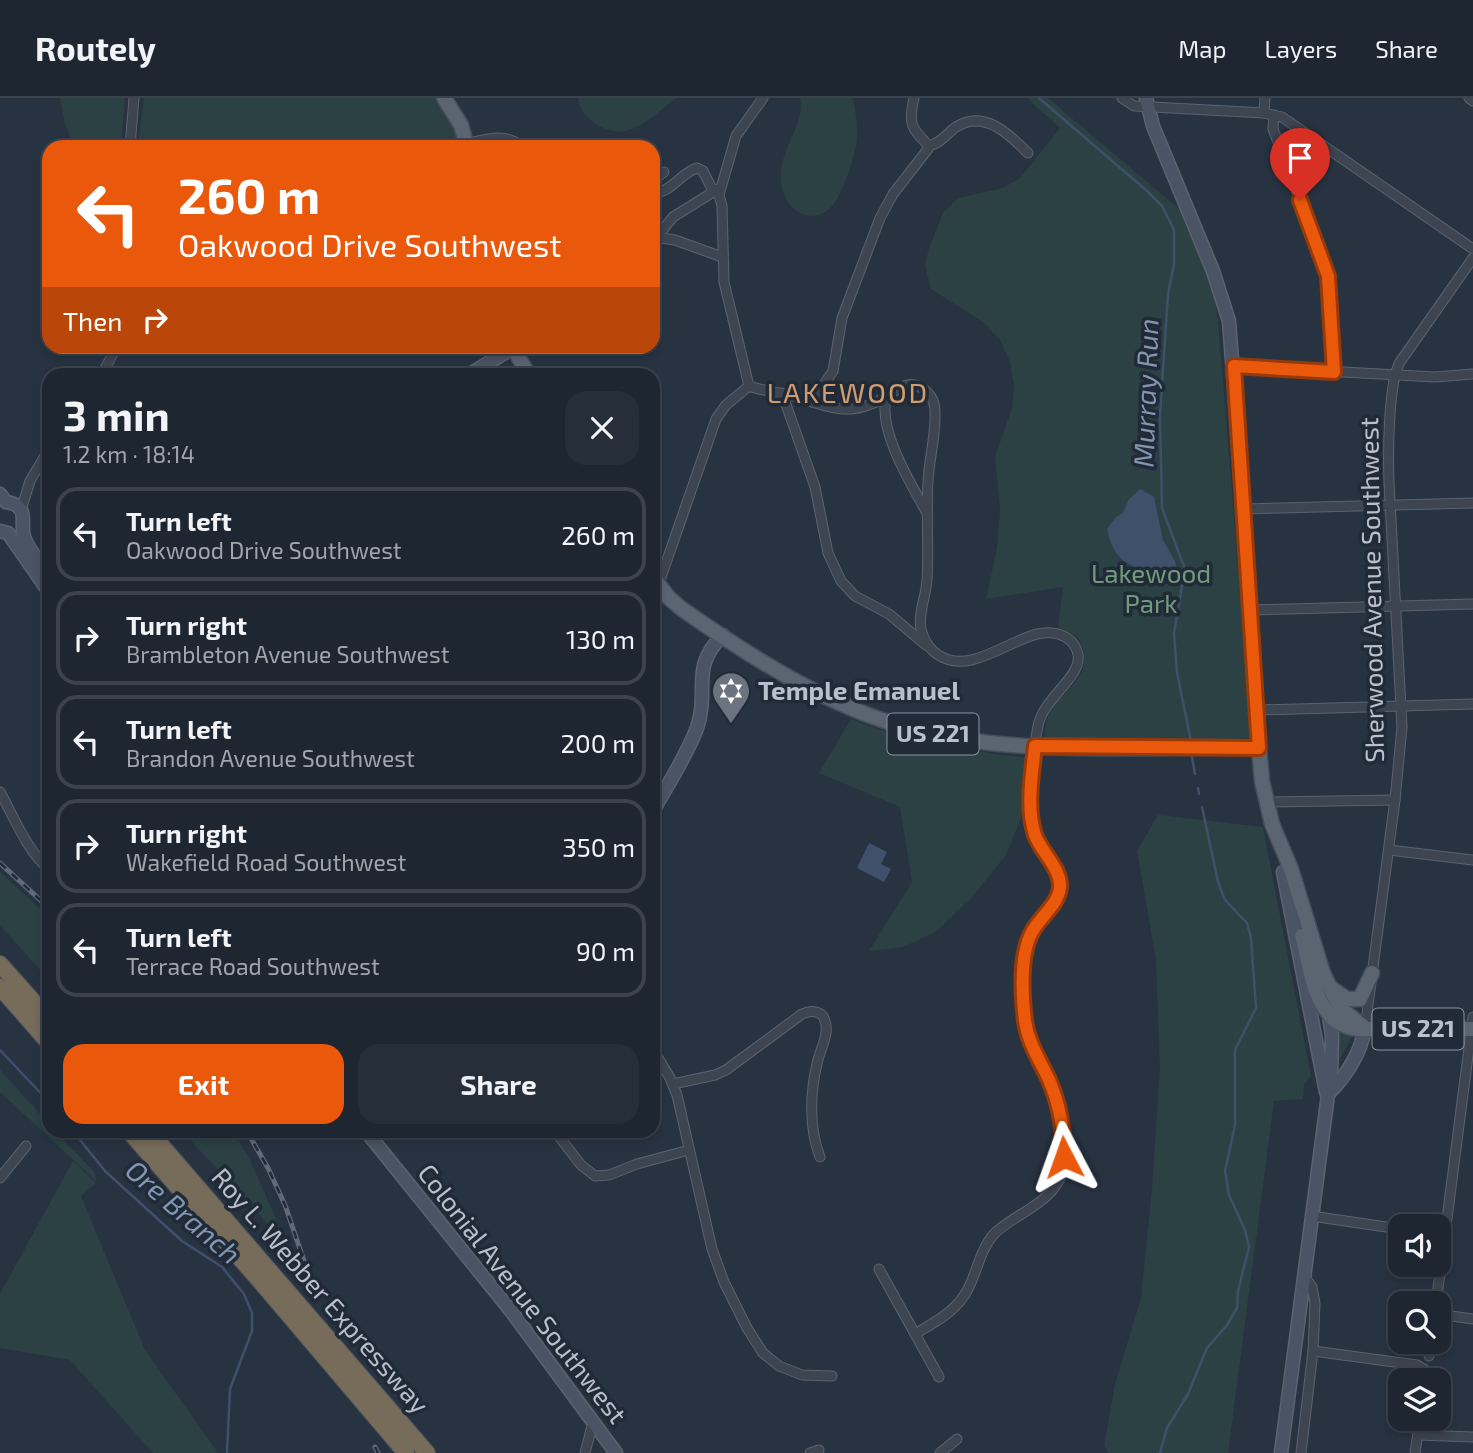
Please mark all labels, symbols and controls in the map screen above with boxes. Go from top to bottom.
text: Routely [35,28,156,68]
text: Map [1178,34,1226,63]
text: Layers [1264,34,1337,63]
text: Share [1375,34,1438,63]
pin [1270,128,1330,200]
icon: arrive [1281,139,1319,177]
text: 260 m [178,165,320,224]
icon: left [63,168,154,259]
text: Oakwood Drive Southwest [178,225,562,263]
icon: right [136,301,174,339]
text: Then [63,305,122,336]
water label: Murray Run [1125,318,1165,468]
district label: LAKEWOOD [767,375,929,409]
text: 3 min [63,389,170,439]
button: close [565,391,639,465]
street label: Sherwood Avenue Southwest [1352,417,1389,763]
text: 1.2 km · 18:14 [63,440,195,468]
text: Turn left [126,505,232,536]
icon: left [67,515,105,553]
text: 260 m [561,519,635,550]
text: Oakwood Drive Southwest [126,536,402,564]
park label: Lakewood Park [1091,557,1211,618]
text: Turn right [126,609,247,640]
icon: right [67,619,105,657]
text: 130 m [566,623,635,654]
text: Brambleton Avenue Southwest [126,640,449,668]
synagogue icon: Temple Emanuel [710,670,752,725]
place label: Temple Emanuel [758,674,960,705]
text: Turn left [126,713,232,744]
road number: US 221 [888,714,978,754]
icon: left [67,723,105,761]
text: 200 m [560,727,635,758]
text: Brandon Avenue Southwest [126,744,415,772]
text: Turn right [126,817,247,848]
icon: right [67,827,105,865]
text: 350 m [562,831,635,862]
text: Wakefield Road Southwest [126,848,406,876]
text: Turn left [126,921,232,952]
icon: left [67,931,105,969]
text: 90 m [576,935,635,966]
text: Terrace Road Southwest [126,952,380,980]
road number: US 221 [1372,1009,1464,1049]
button: Exit [63,1044,344,1124]
button: Share [358,1044,639,1124]
position arrow [1027,1120,1101,1194]
water label: Ore Branch [119,1152,248,1270]
street label: Colonial Avenue Southwest [412,1157,634,1429]
street label: Roy L. Webber Expressway [206,1161,436,1419]
map controls [1388,1214,1451,1431]
button: sound [1388,1214,1451,1277]
button: search [1388,1291,1451,1354]
button: layers [1388,1368,1451,1431]

